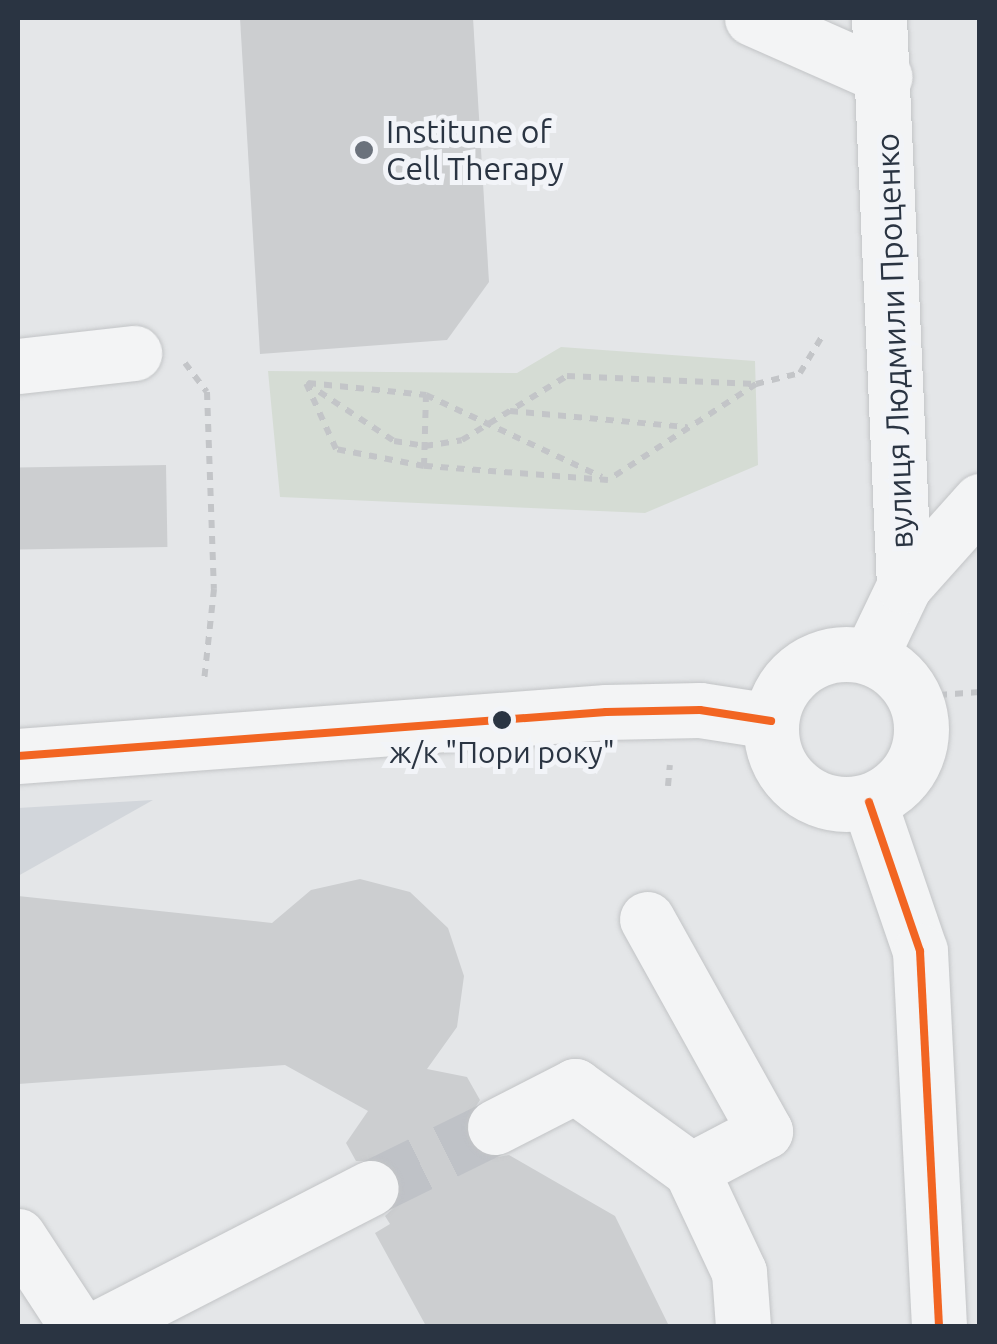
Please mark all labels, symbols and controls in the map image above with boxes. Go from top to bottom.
place label: Institune of Cell Therapy [386,113,564,188]
street label: вулиця Людмили Проценко [868,133,920,549]
marker: Institune of Cell Therapy [351,137,377,163]
marker: ж/к "Пори року" [492,710,512,730]
place label: ж/к "Пори року" [389,734,615,770]

